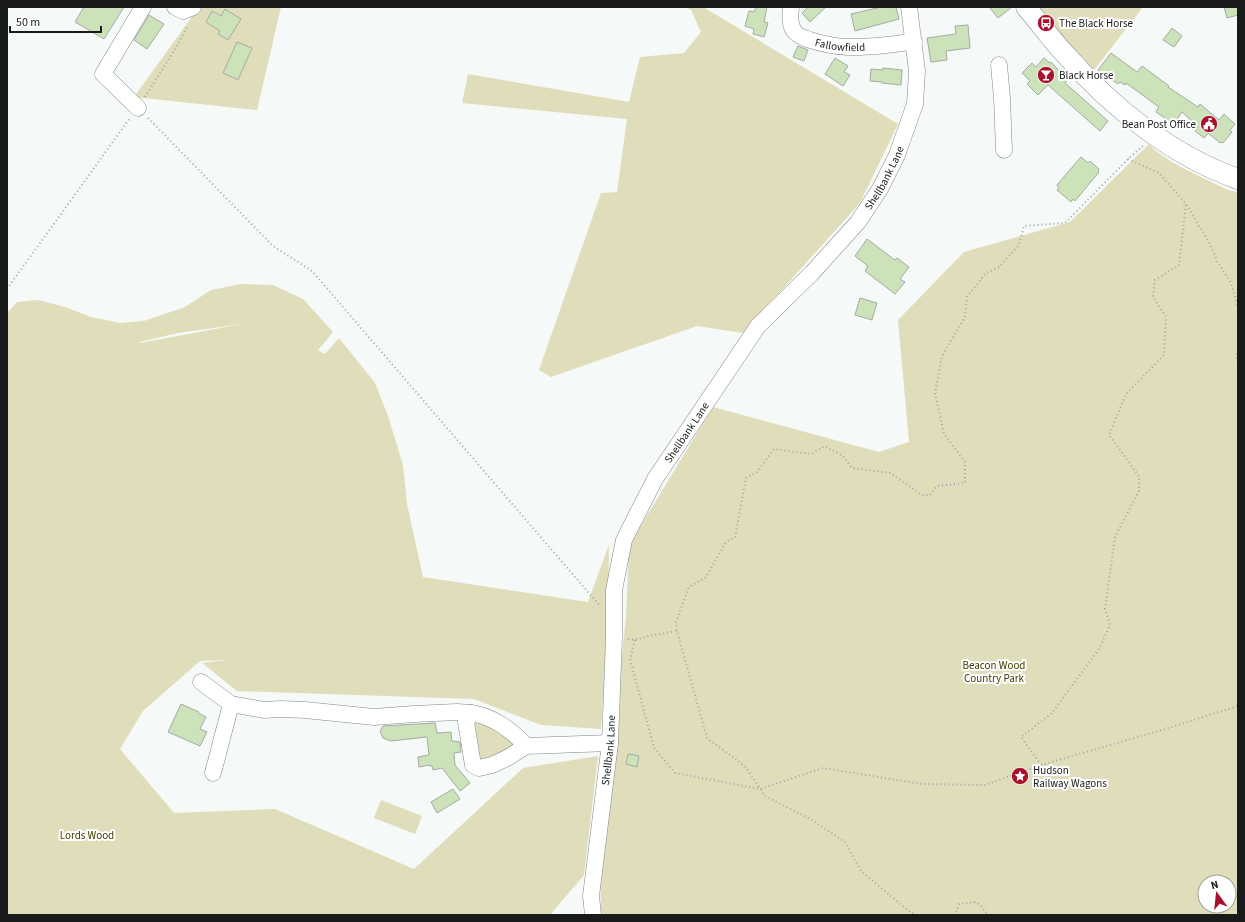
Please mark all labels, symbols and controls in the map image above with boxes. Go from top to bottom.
scale bar [10,8,101,34]
bus stop icon: The Black Horse [1036,13,1056,33]
text: 50 m [16,14,40,31]
place label: The Black Horse [1059,16,1134,31]
street label: Fallowfield [813,35,865,55]
bar icon: Black Horse [1036,65,1056,85]
place label: Black Horse [1059,68,1114,83]
public building icon: Bean Post Office [1199,114,1219,134]
place label: Bean Post Office [1122,117,1197,132]
street label: Shellbank Lane [861,144,908,213]
street label: Shellbank Lane [661,399,713,466]
park label: Beacon Wood Country Park [963,658,1025,686]
street label: Shellbank Lane [598,714,619,786]
place label: Hudson Railway Wagons [1033,763,1107,791]
place icon: Hudson Railway Wagons [1010,766,1030,786]
park label: Lords Wood [60,828,114,843]
north arrow [1197,874,1237,914]
text: N [1209,877,1220,893]

